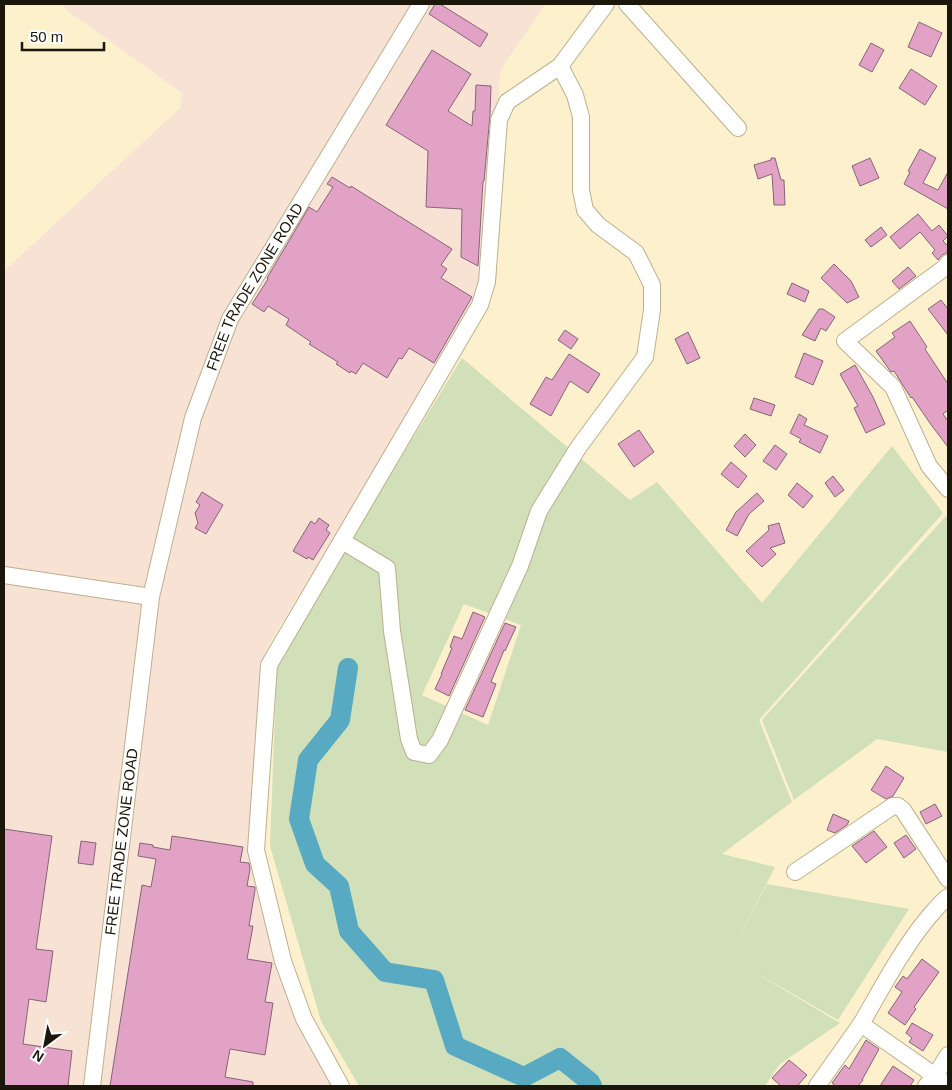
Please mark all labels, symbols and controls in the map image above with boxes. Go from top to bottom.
scale bar [22,20,105,52]
text: 50 m [30,28,63,45]
street label: FREE TRADE ZONE ROAD [203,200,306,373]
street label: FREE TRADE ZONE ROAD [101,747,141,936]
north arrow [20,1020,70,1070]
text: N [30,1047,47,1065]

